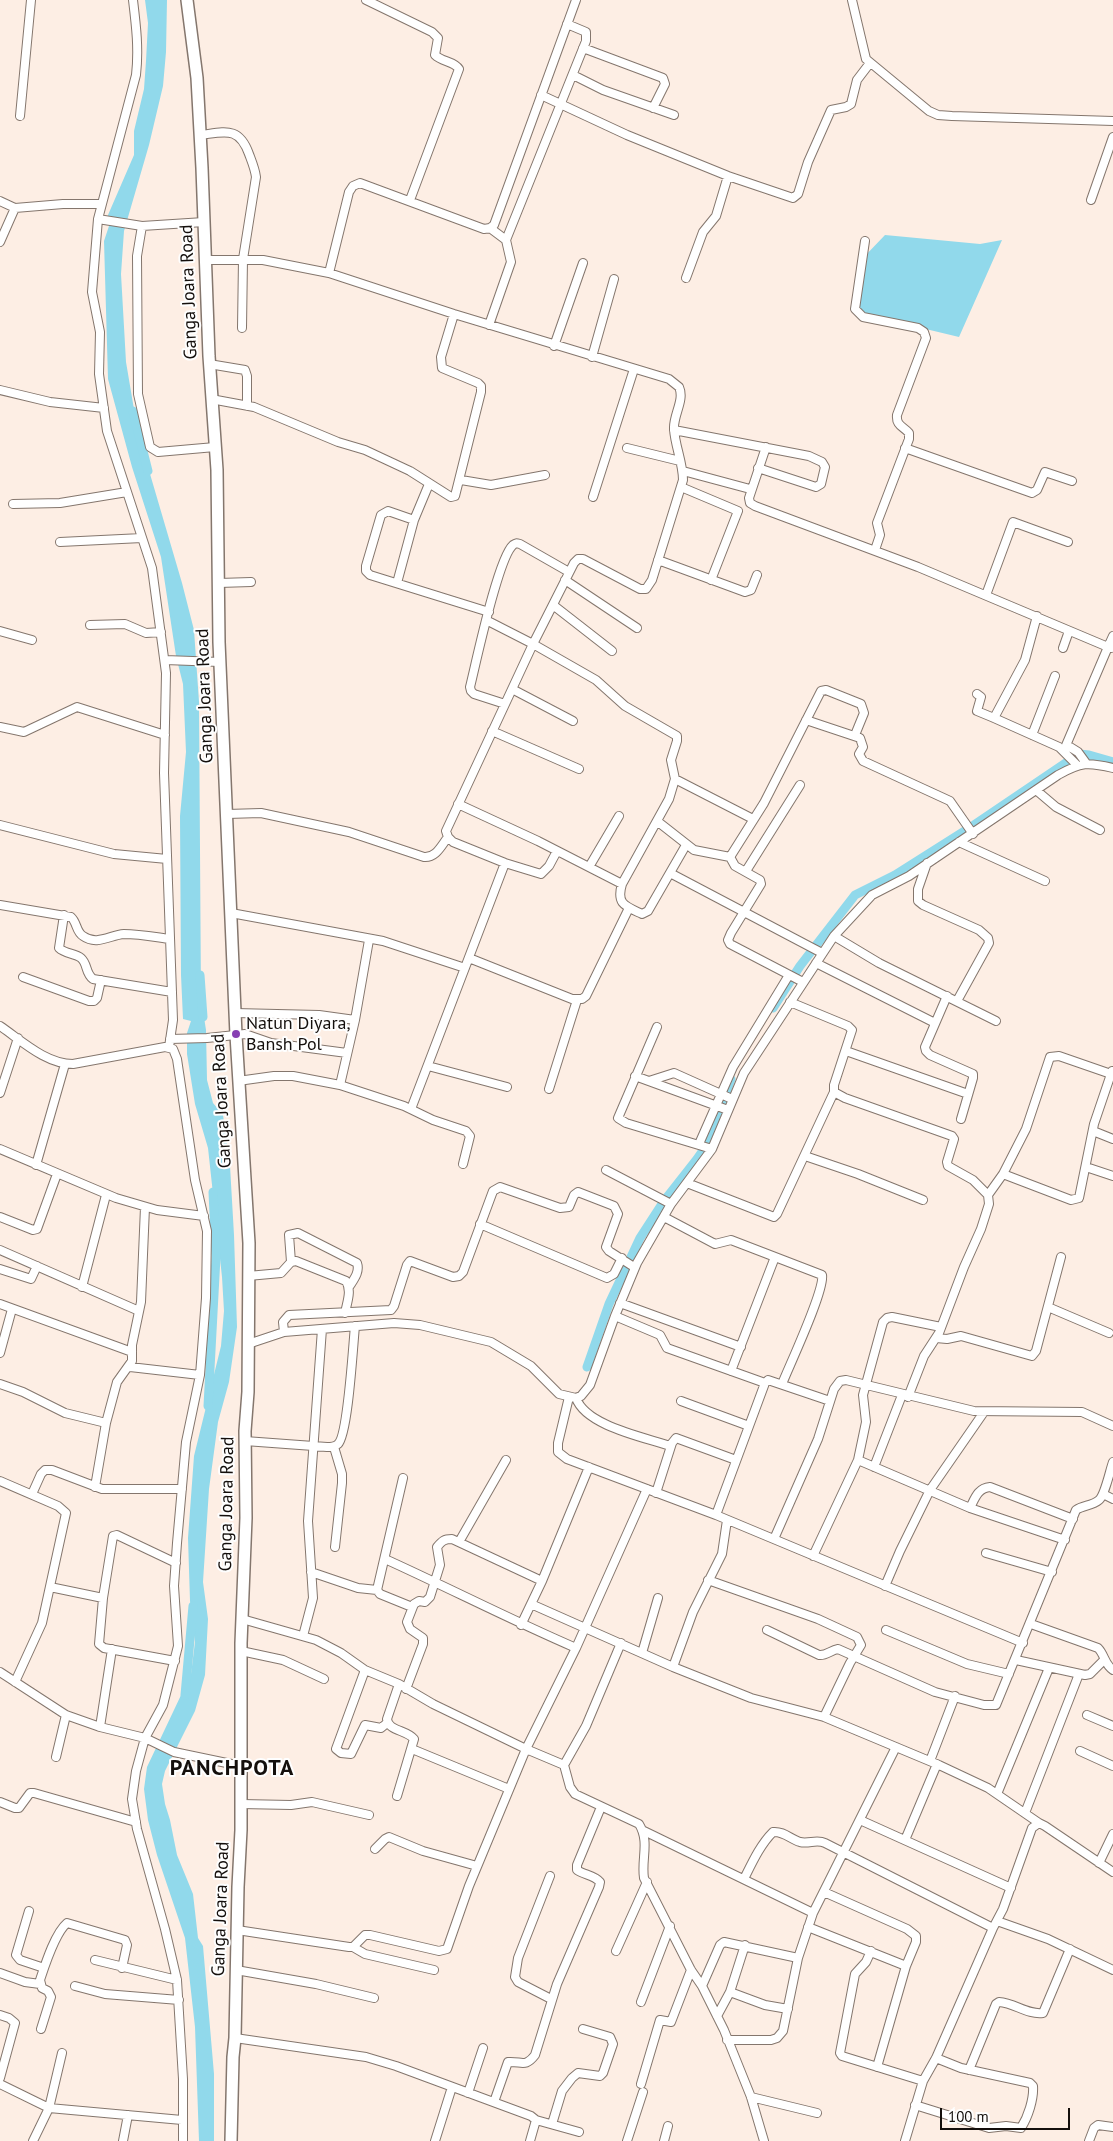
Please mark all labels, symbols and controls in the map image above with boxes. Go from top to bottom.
street label: Ganga Joara Road [176,224,202,360]
street label: Ganga Joara Road [192,628,218,764]
place label: Natun Diyara, Bansh Pol [246,1013,351,1056]
marker: Natun Diyara, Bansh Pol [230,1028,242,1040]
street label: Ganga Joara Road [208,1033,236,1169]
street label: Ganga Joara Road [215,1436,239,1572]
district label: PANCHPOTA [169,1756,295,1782]
street label: Ganga Joara Road [208,1841,234,1977]
scale bar [943,2098,1073,2130]
text: 100 m [948,2107,989,2126]

